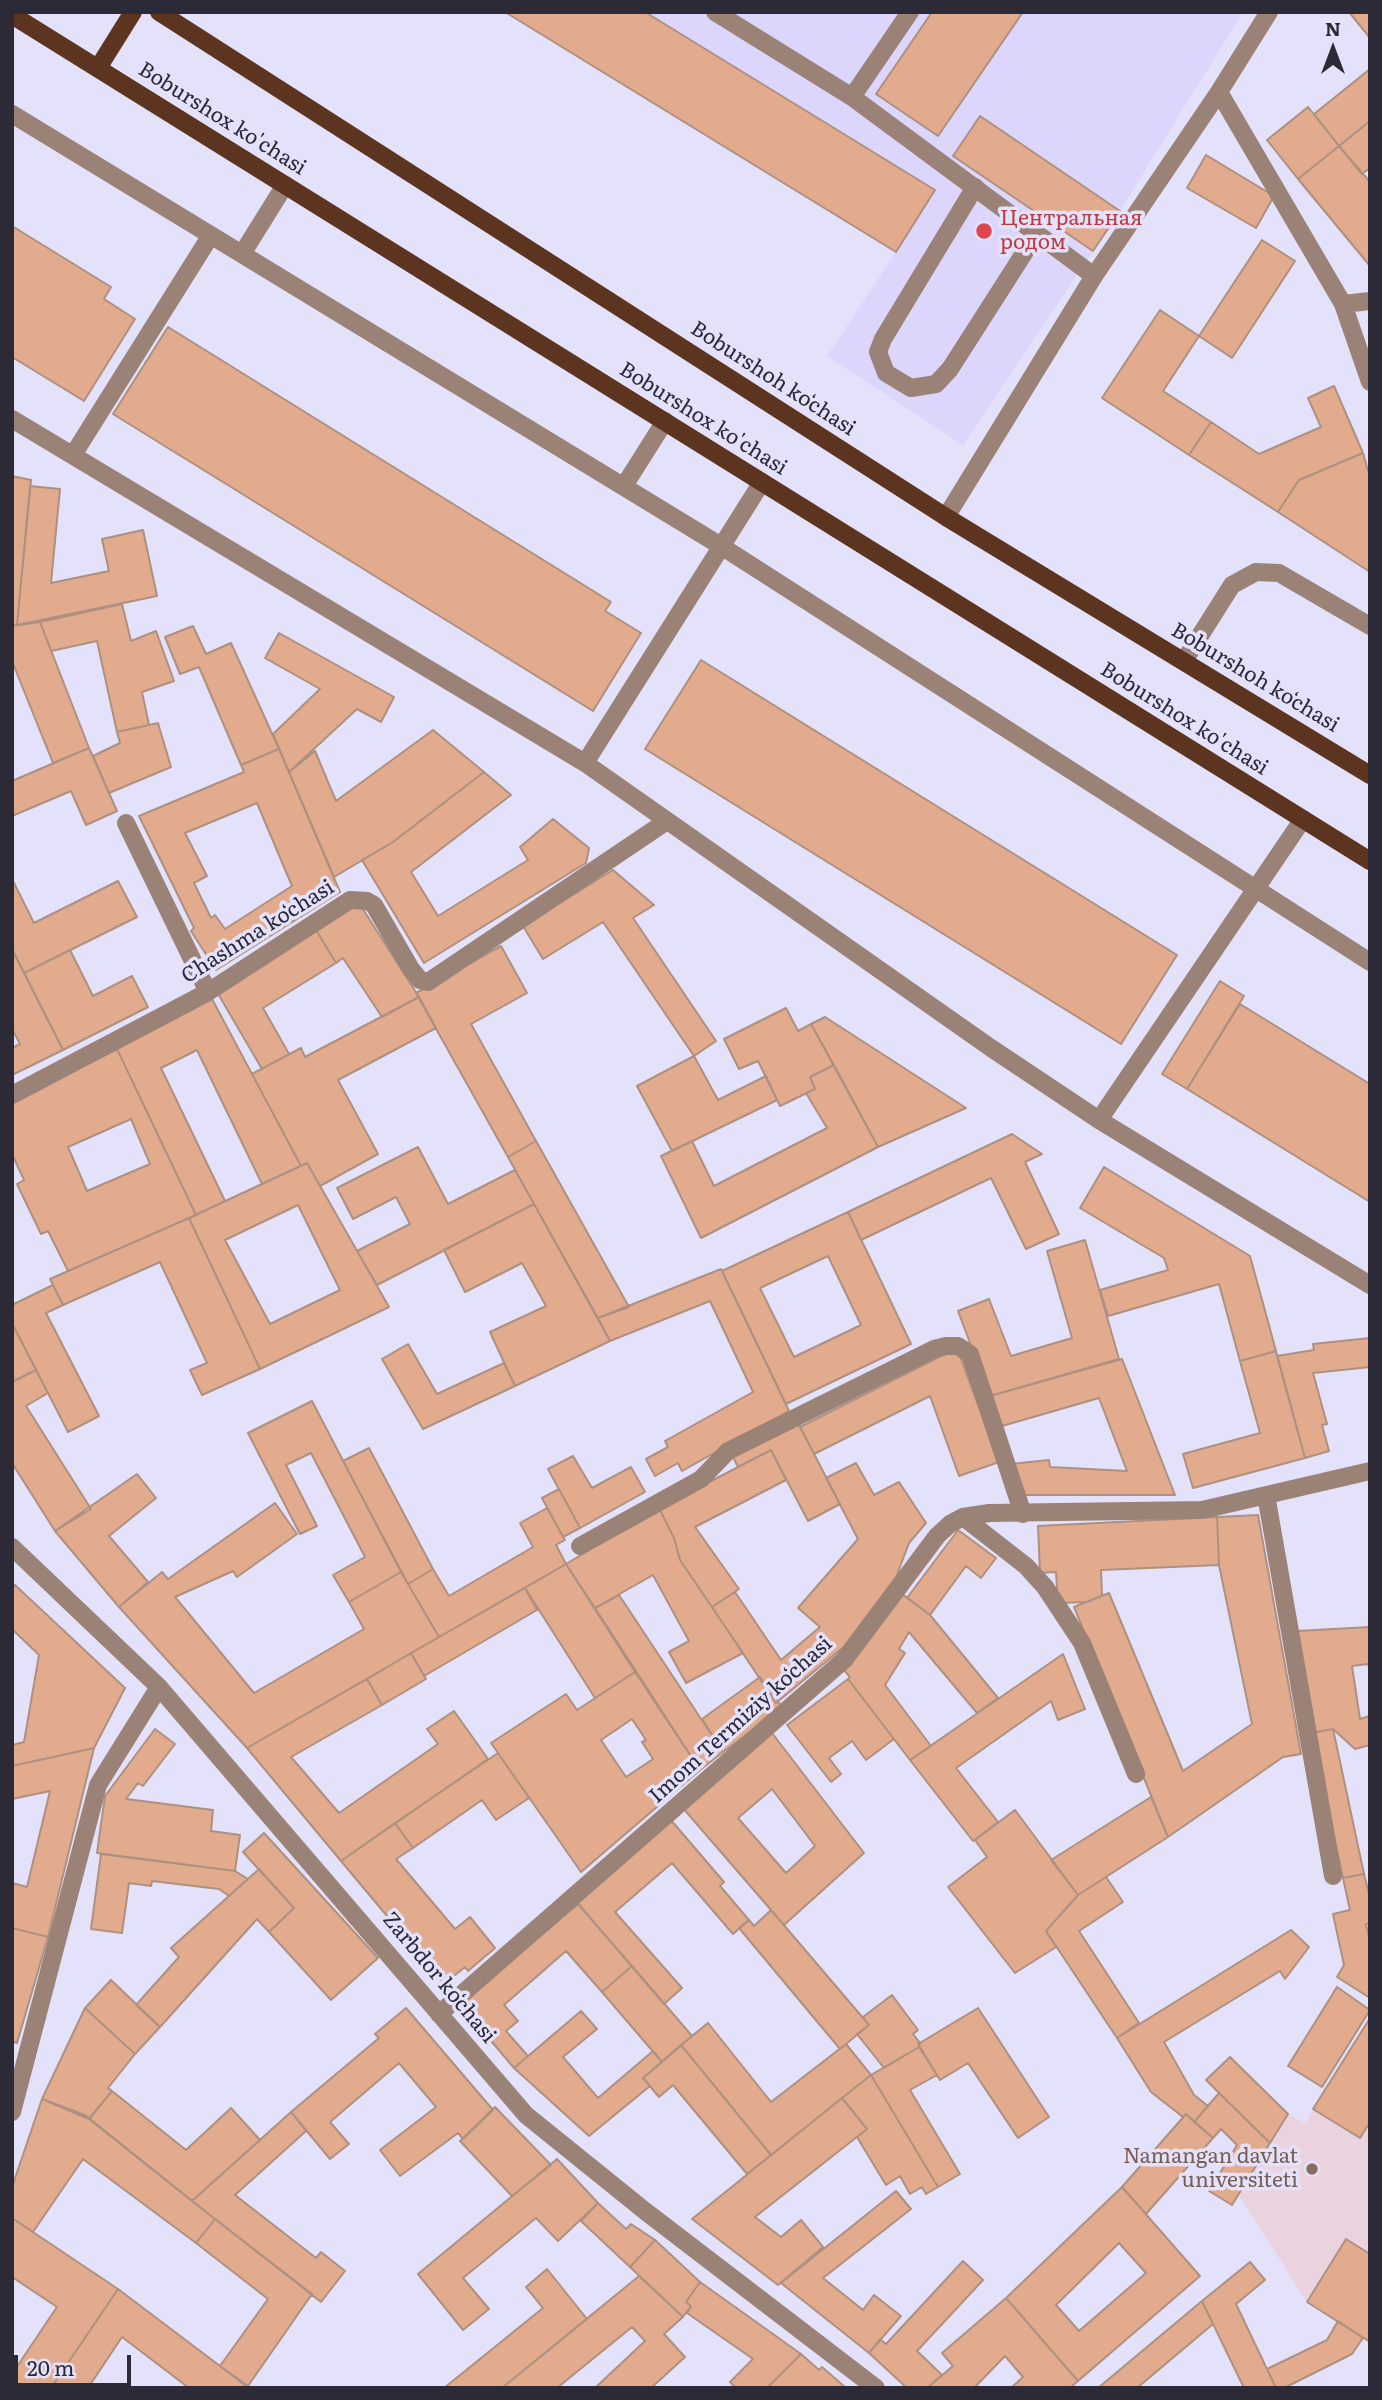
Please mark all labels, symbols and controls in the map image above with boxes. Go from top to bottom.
north arrow [1298,14,1368,84]
text: N [1325,14,1341,42]
street label: Boburshox ko'chasi [133,57,311,181]
place label: Центральная родом [1000,206,1143,256]
marker: Центральная родом [974,221,994,241]
street label: Boburshoh koʻchasi [686,316,860,442]
street label: Boburshox ko'chasi [614,357,792,481]
street label: Boburshoh koʻchasi [1166,618,1344,738]
street label: Boburshox ko'chasi [1095,657,1273,781]
street label: Chashma koʻchasi [177,875,339,989]
street label: Imom Termiziy koʻchasi [644,1631,838,1809]
street label: Zarbdor koʻchasi [377,1908,501,2048]
place label: Namangan davlat universiteti [1123,2144,1298,2194]
marker: Namangan davlat universiteti [1304,2161,1320,2177]
scale bar [18,2340,135,2384]
text: 20 m [27,2351,74,2382]

